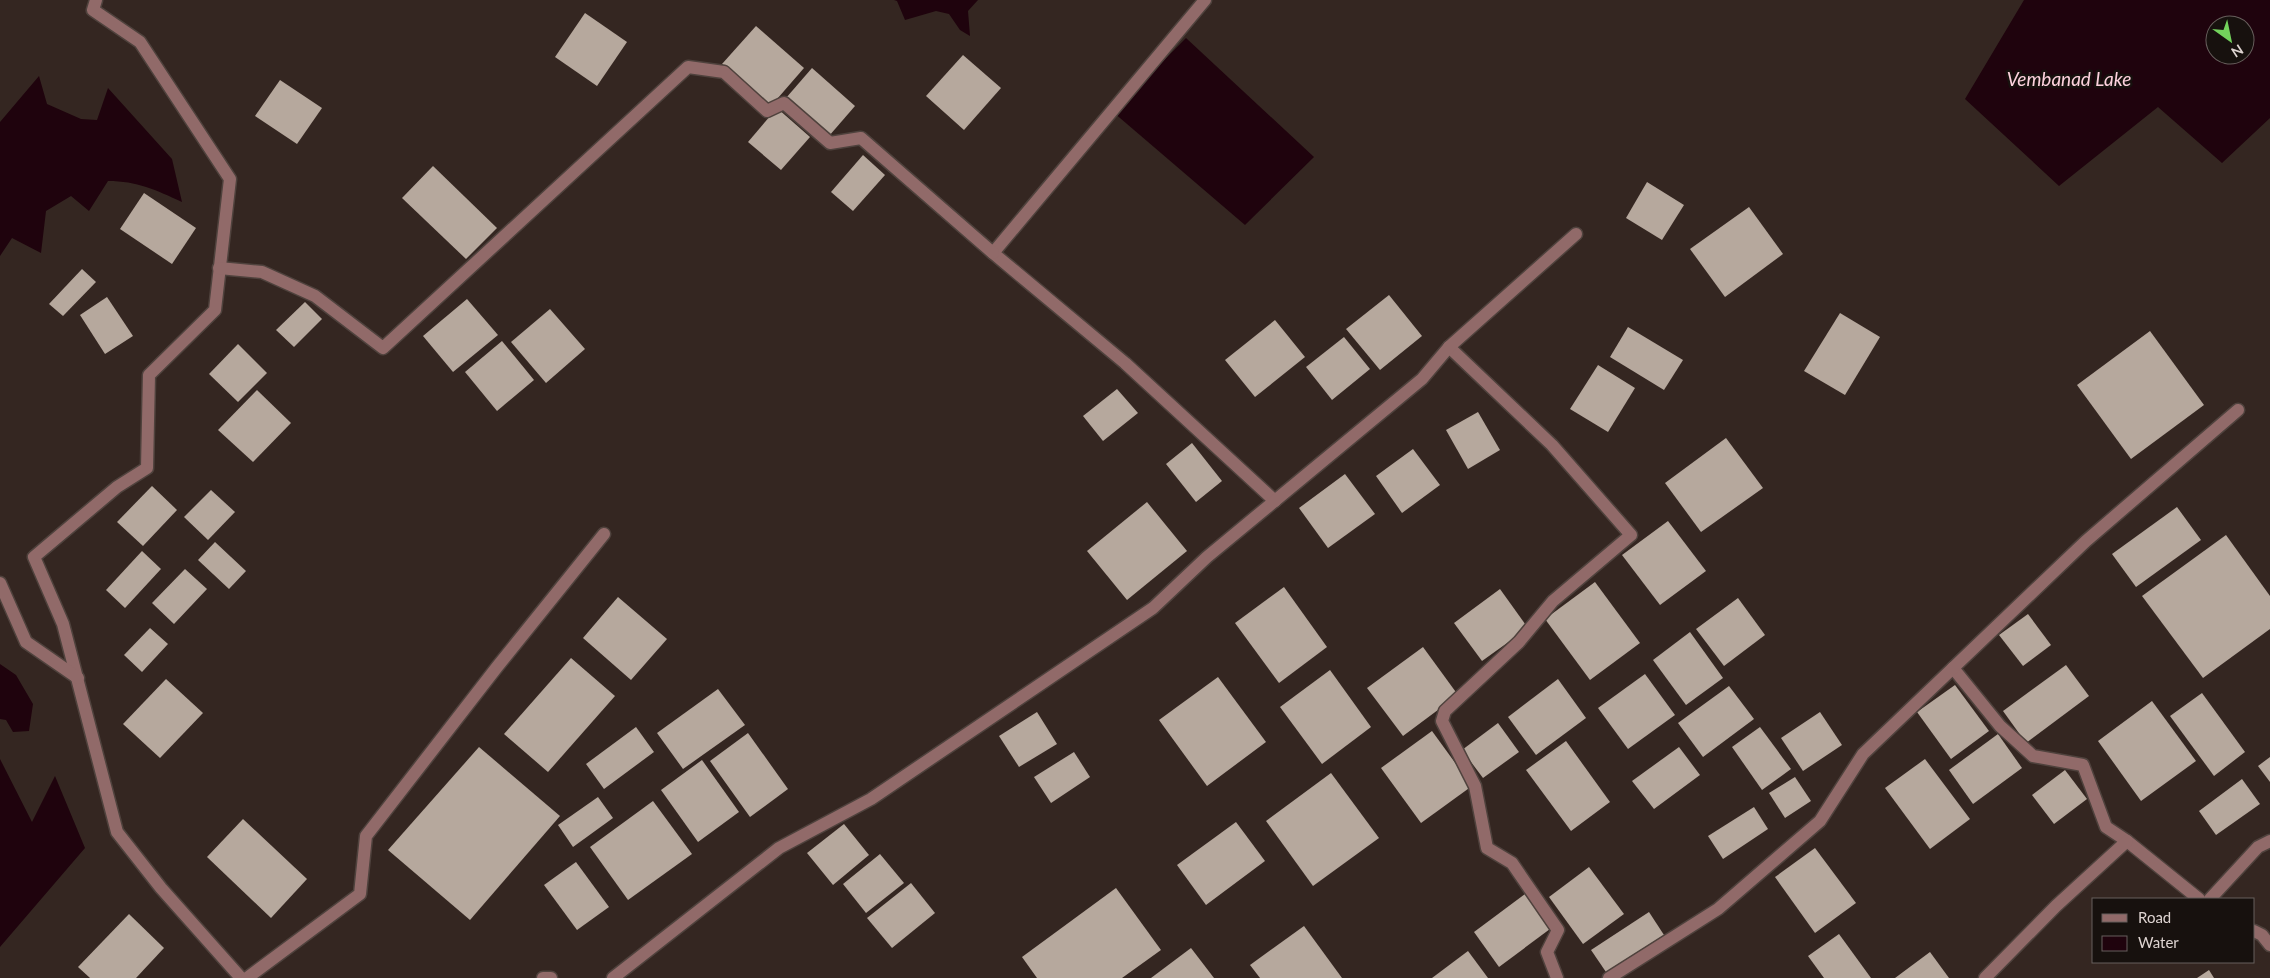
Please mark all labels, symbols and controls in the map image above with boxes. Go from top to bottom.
north arrow [2205,15,2255,65]
text: N [2228,41,2247,61]
water label: Vembanad Lake [2007,67,2131,90]
legend [2092,898,2255,963]
text: Road [2138,908,2171,926]
text: Water [2138,933,2179,951]

